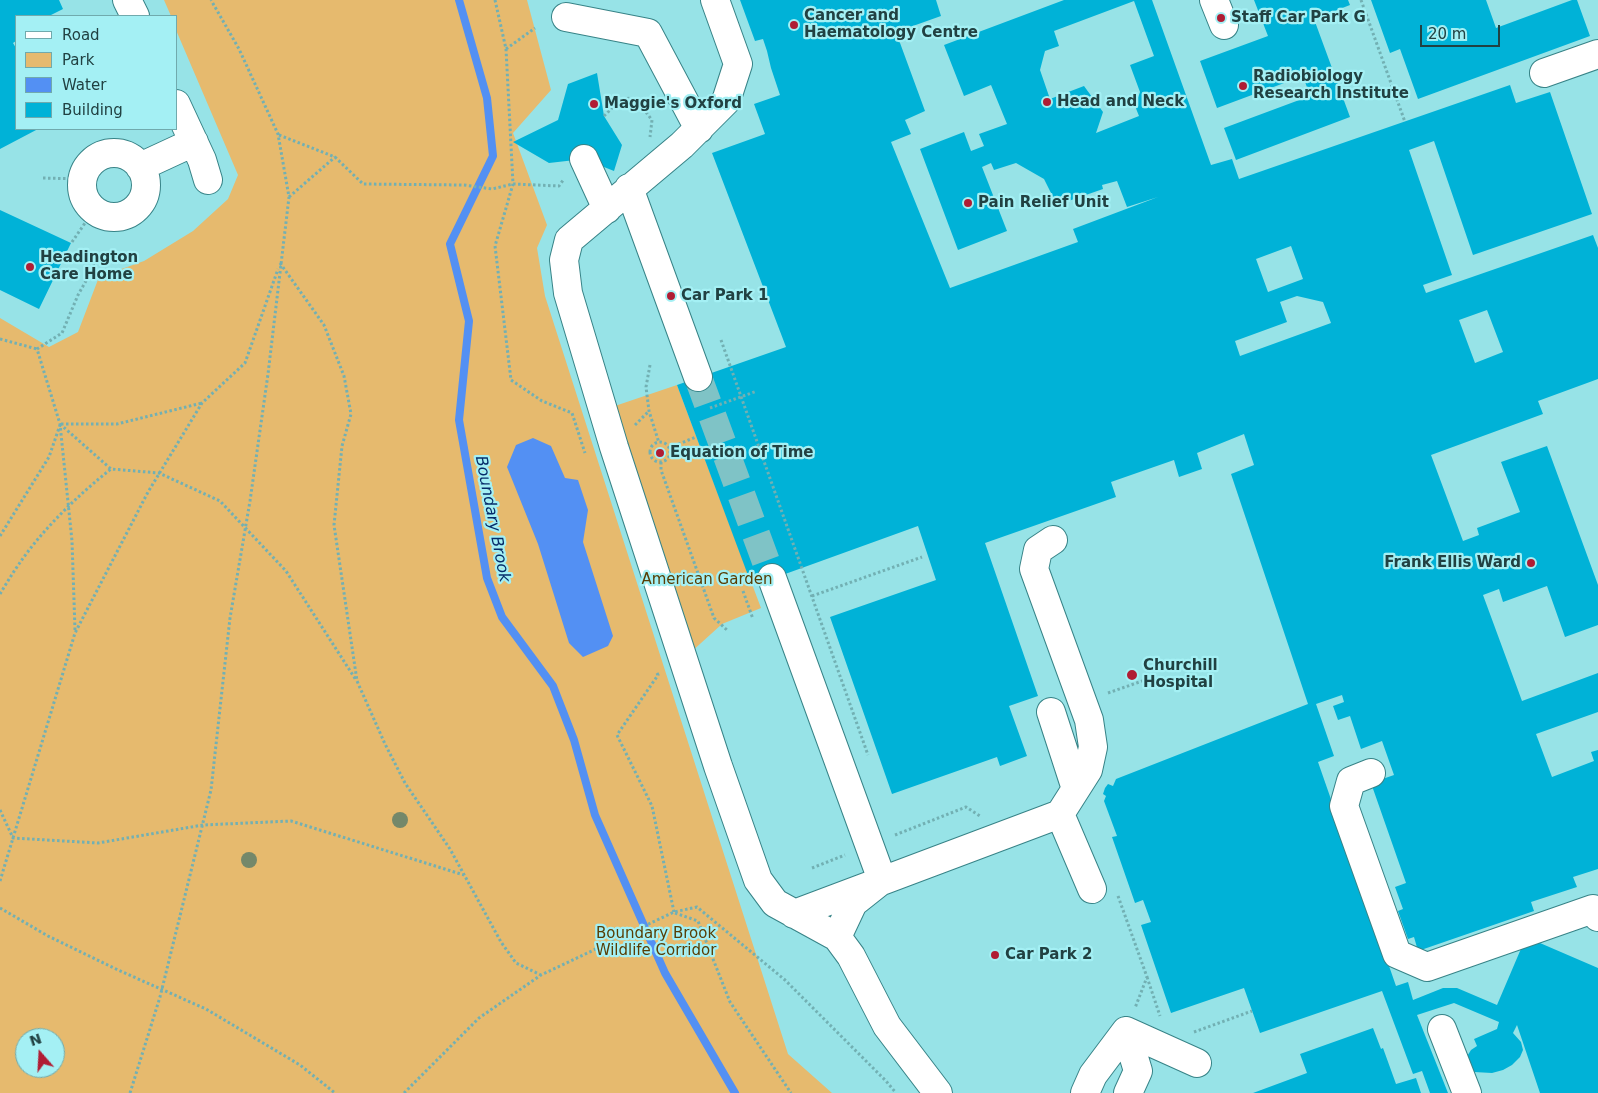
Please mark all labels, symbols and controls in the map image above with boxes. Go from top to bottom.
place label: Cancer and Haematology Centre [804,7,978,42]
place label: Staff Car Park G [1231,9,1366,27]
marker: Staff Car Park G [1215,12,1227,24]
legend [15,15,178,130]
scale bar [1423,15,1503,47]
marker: Cancer and Haematology Centre [788,19,800,31]
text: 20 m [1428,25,1466,43]
text: Road [62,26,100,44]
text: Park [62,51,94,69]
place label: Radiobiology Research Institute [1253,68,1409,103]
text: Water [62,76,106,94]
marker: Radiobiology Research Institute [1237,80,1249,92]
place label: Head and Neck [1057,93,1184,111]
place label: Maggie's Oxford [604,95,742,113]
marker: Head and Neck [1041,96,1053,108]
marker: Maggie's Oxford [588,98,600,110]
text: Building [62,101,123,119]
place label: Pain Relief Unit [978,194,1109,212]
marker: Pain Relief Unit [962,197,974,209]
place label: Headington Care Home [40,249,138,284]
marker: Headington Care Home [24,261,36,273]
place label: Car Park 1 [681,287,768,305]
marker: Car Park 1 [665,290,677,302]
place label: Equation of Time [670,444,814,462]
marker: Equation of Time [654,447,666,459]
water label: Boundary Brook [470,454,514,584]
place label: Frank Ellis Ward [1384,554,1521,572]
marker: Frank Ellis Ward [1525,557,1537,569]
park label: American Garden [641,571,773,589]
place label: Churchill Hospital [1143,657,1218,692]
marker: Churchill Hospital [1125,668,1139,682]
park label: Boundary Brook Wildlife Corridor [596,925,716,960]
place label: Car Park 2 [1005,946,1092,964]
marker: Car Park 2 [989,949,1001,961]
north arrow [15,1028,65,1078]
text: N [27,1030,44,1049]

